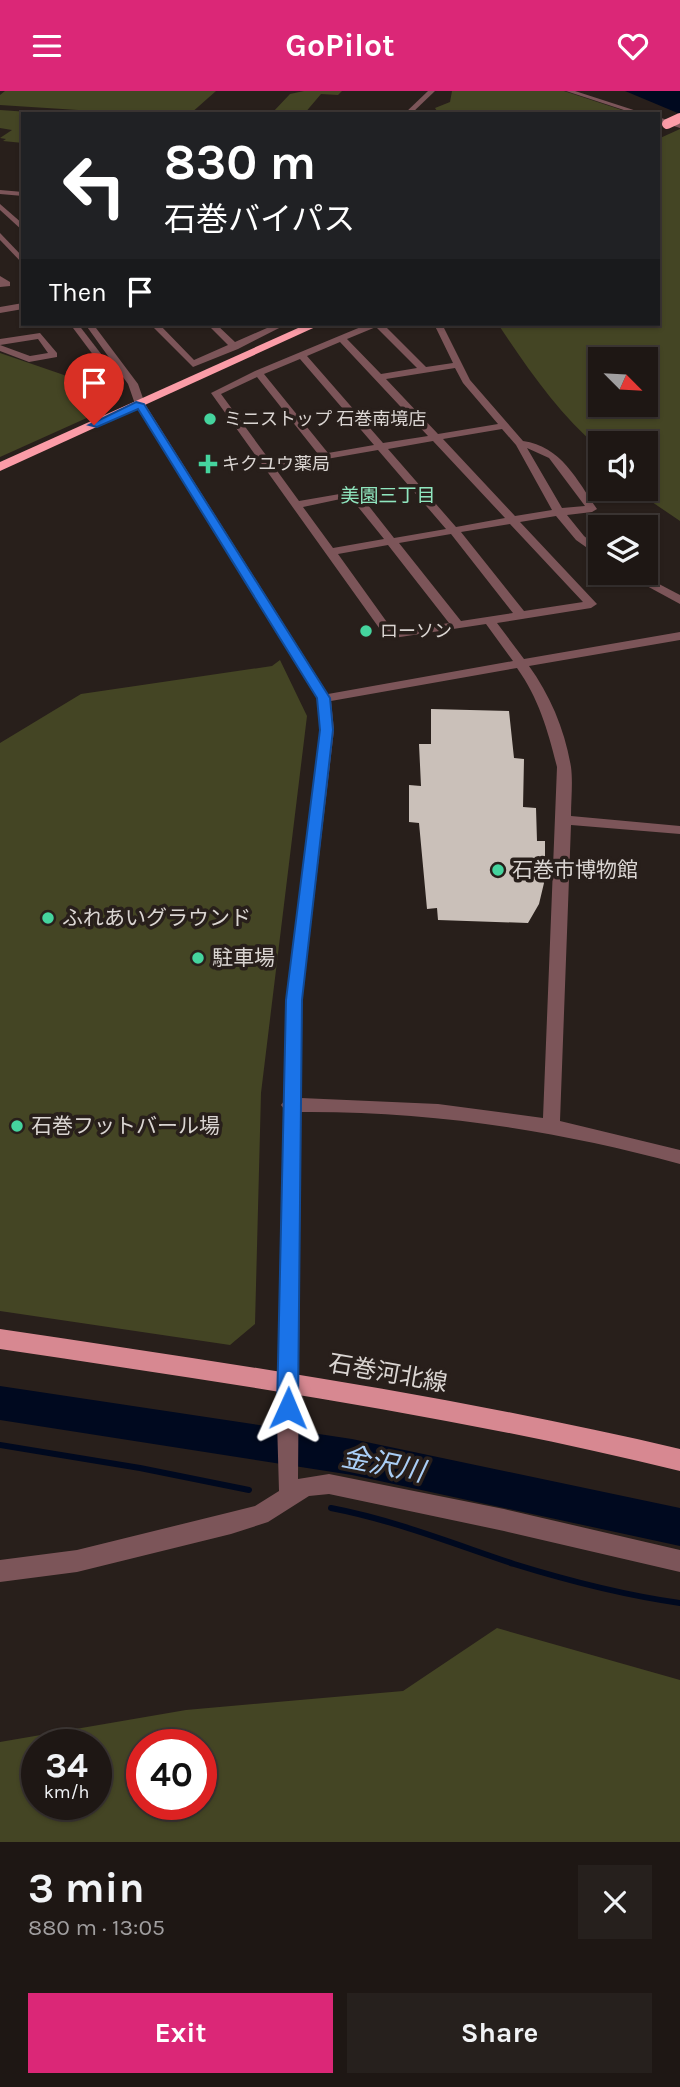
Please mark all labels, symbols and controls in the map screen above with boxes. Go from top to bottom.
icon: menu [28,27,66,65]
text: GoPilot [285,27,395,64]
icon: heart [614,27,652,65]
text: 830 m [164,134,316,191]
icon: left [49,140,140,231]
text: 石巻バイパス [164,201,355,238]
icon: arrive [121,273,159,311]
text: Then [49,277,107,308]
north arrow [588,347,658,417]
map controls [588,347,658,585]
pin [64,353,124,425]
icon: arrive [75,364,113,402]
place label: ミニストップ 石巻南境店 [224,408,426,430]
marker: ミニストップ 石巻南境店 [202,411,218,427]
button: sound [588,431,658,501]
place label: キクユウ薬局 [222,453,330,475]
marker: キクユウ薬局 [200,456,216,472]
district label: 美園三丁目 [340,485,436,507]
button: layers [588,515,658,585]
place label: ローソン [380,620,452,642]
marker: ローソン [358,623,374,639]
place label: 石巻市博物館 [512,858,638,882]
marker: 石巻市博物館 [490,862,506,878]
place label: ふれあいグラウンド [62,906,251,930]
marker: ふれあいグラウンド [40,910,56,926]
place label: 駐車場 [212,946,275,970]
marker: 駐車場 [190,950,206,966]
place label: 石巻フットバール場 [31,1114,220,1138]
marker: 石巻フットバール場 [9,1118,25,1134]
street label: 石巻河北線 [326,1349,450,1397]
position arrow [251,1371,325,1445]
water label: 金沢川 [339,1440,430,1489]
speed limit sign: 40 [126,1729,217,1820]
text: 34 [45,1745,88,1786]
text: km/h [44,1781,89,1803]
text: 3 min [28,1863,145,1913]
button: close [578,1865,652,1939]
text: 880 m · 13:05 [28,1914,165,1941]
button: Exit [28,1993,333,2073]
button: Share [347,1993,652,2073]

